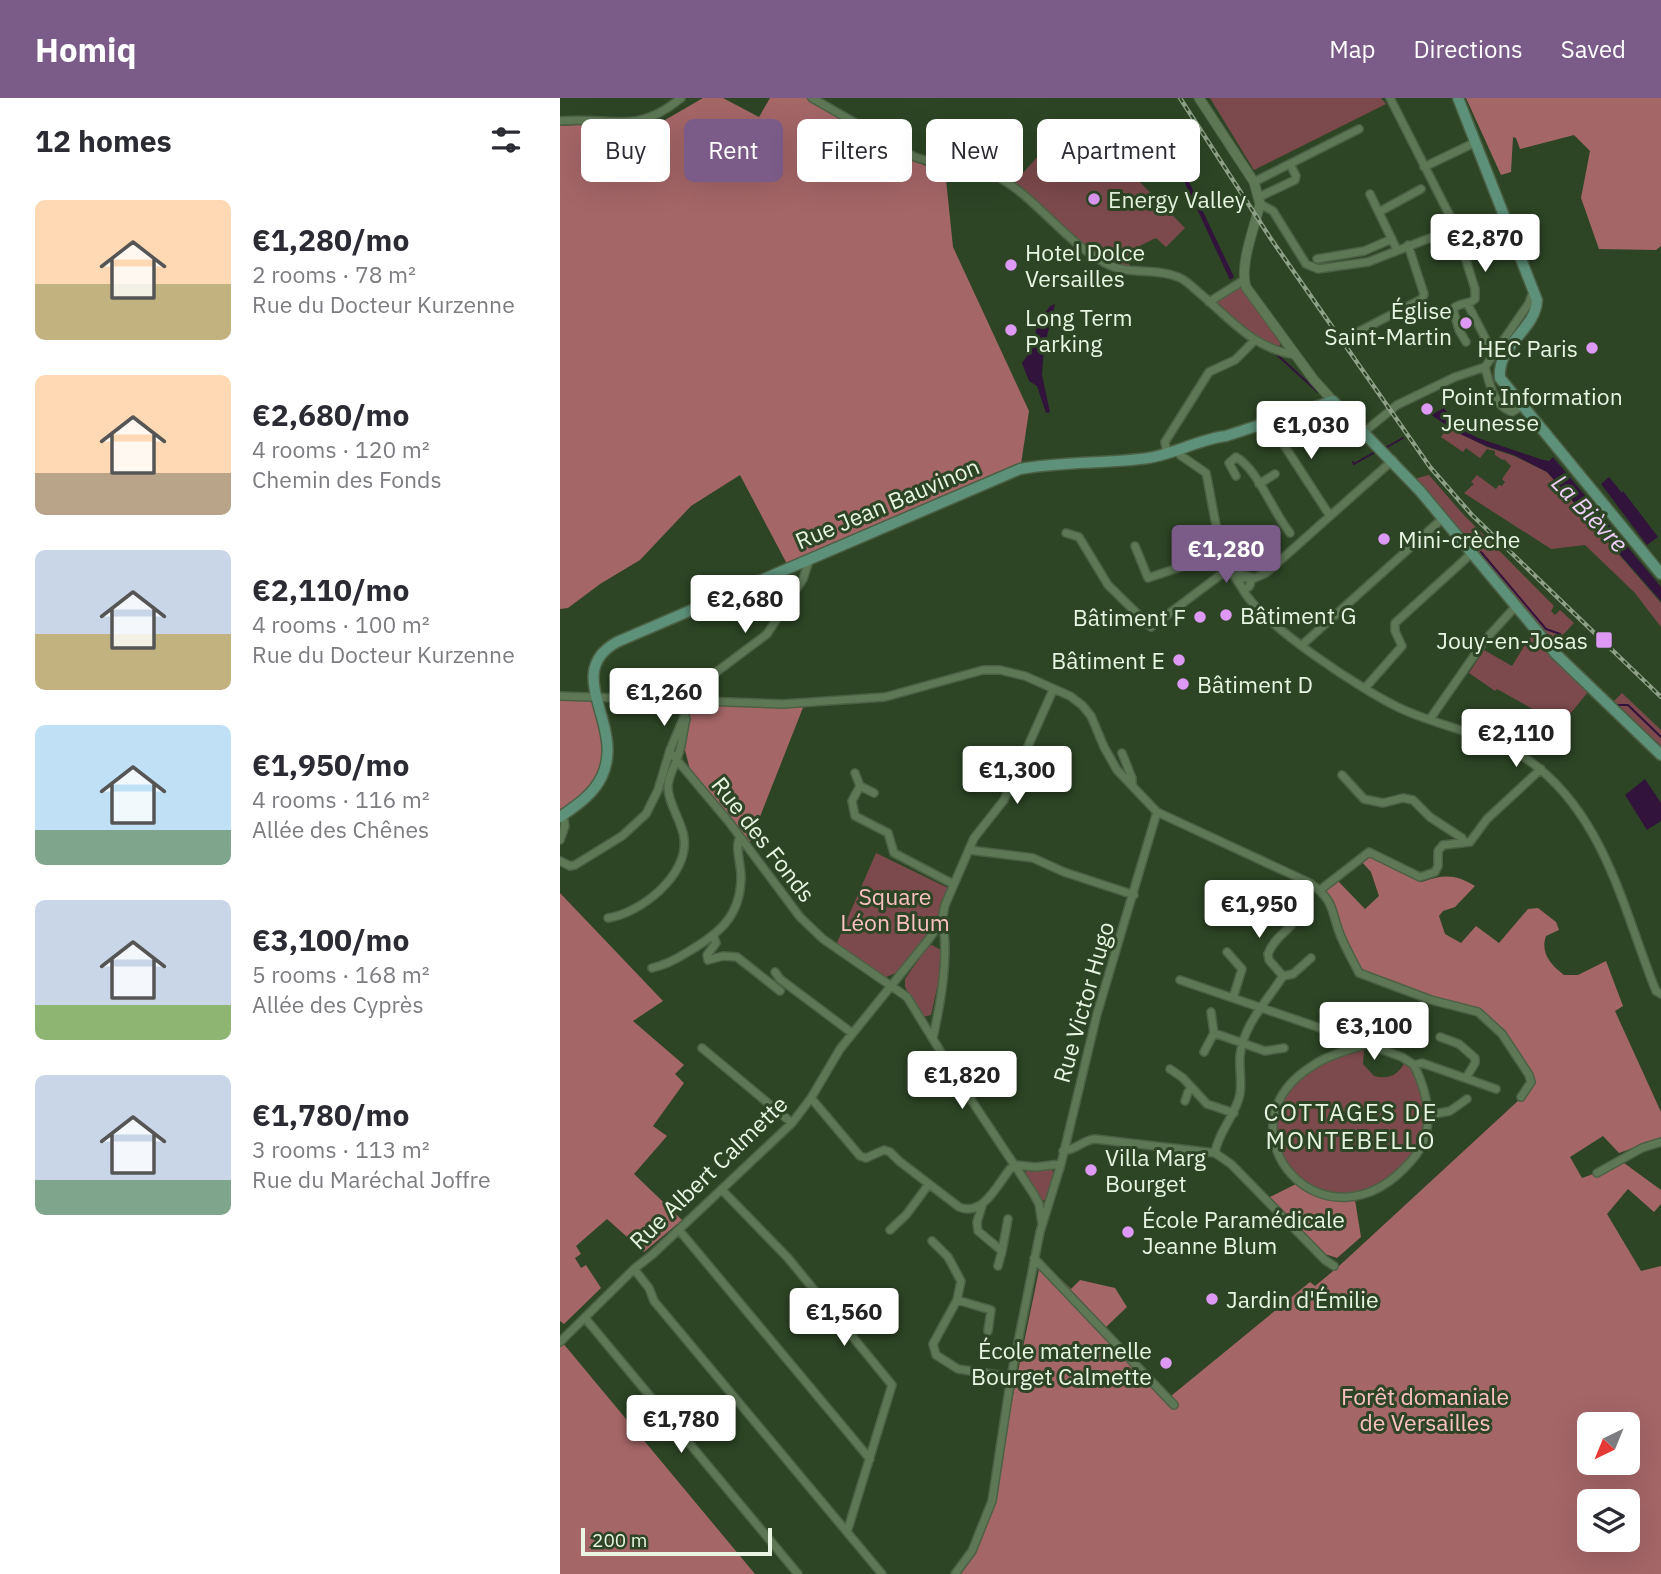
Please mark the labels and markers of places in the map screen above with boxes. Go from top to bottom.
place label: Energy Valley [1108,184,1247,214]
marker: Energy Valley [1086,191,1102,207]
pin: €2,870 [1428,214,1542,274]
place label: Hotel Dolce Versailles [1025,237,1145,293]
marker: Hotel Dolce Versailles [1003,257,1019,273]
place label: Église Saint-Martin [1324,295,1452,351]
place label: Long Term Parking [1025,302,1133,358]
marker: Église Saint-Martin [1458,315,1474,331]
marker: Long Term Parking [1003,322,1019,338]
place label: HEC Paris [1477,333,1578,363]
marker: HEC Paris [1584,340,1600,356]
place label: Point Information Jeunesse [1441,381,1623,437]
marker: Point Information Jeunesse [1419,401,1435,417]
pin: €1,030 [1254,402,1368,461]
place label: Mini-crèche [1398,524,1520,554]
pin: €1,280 [1169,526,1283,585]
marker: Mini-crèche [1376,531,1392,547]
pin: €2,680 [688,575,802,635]
place label: Bâtiment G [1240,600,1356,630]
place label: Bâtiment F [1073,602,1186,632]
marker: Bâtiment G [1218,607,1234,623]
marker: Bâtiment F [1192,609,1208,625]
place label: Jouy-en-Josas [1436,625,1588,655]
marker: Jouy-en-Josas [1594,630,1614,650]
place label: Bâtiment E [1051,645,1165,675]
marker: Bâtiment E [1171,652,1187,668]
pin: €1,260 [607,668,721,728]
place label: Bâtiment D [1197,669,1313,699]
marker: Bâtiment D [1175,676,1191,692]
pin: €2,110 [1459,710,1573,769]
pin: €1,300 [960,746,1074,806]
pin: €1,950 [1202,880,1316,940]
pin: €3,100 [1317,1002,1431,1062]
pin: €1,820 [905,1052,1019,1111]
place label: Villa Marg Bourget [1105,1142,1206,1198]
marker: Villa Marg Bourget [1083,1162,1099,1178]
place label: École Paramédicale Jeanne Blum [1142,1204,1345,1260]
marker: École Paramédicale Jeanne Blum [1120,1224,1136,1240]
place label: Jardin d'Émilie [1226,1284,1379,1314]
pin: €1,560 [787,1288,901,1348]
marker: Jardin d'Émilie [1204,1291,1220,1307]
place label: École maternelle Bourget Calmette [971,1335,1152,1391]
marker: École maternelle Bourget Calmette [1158,1355,1174,1371]
pin: €1,780 [624,1396,738,1455]

